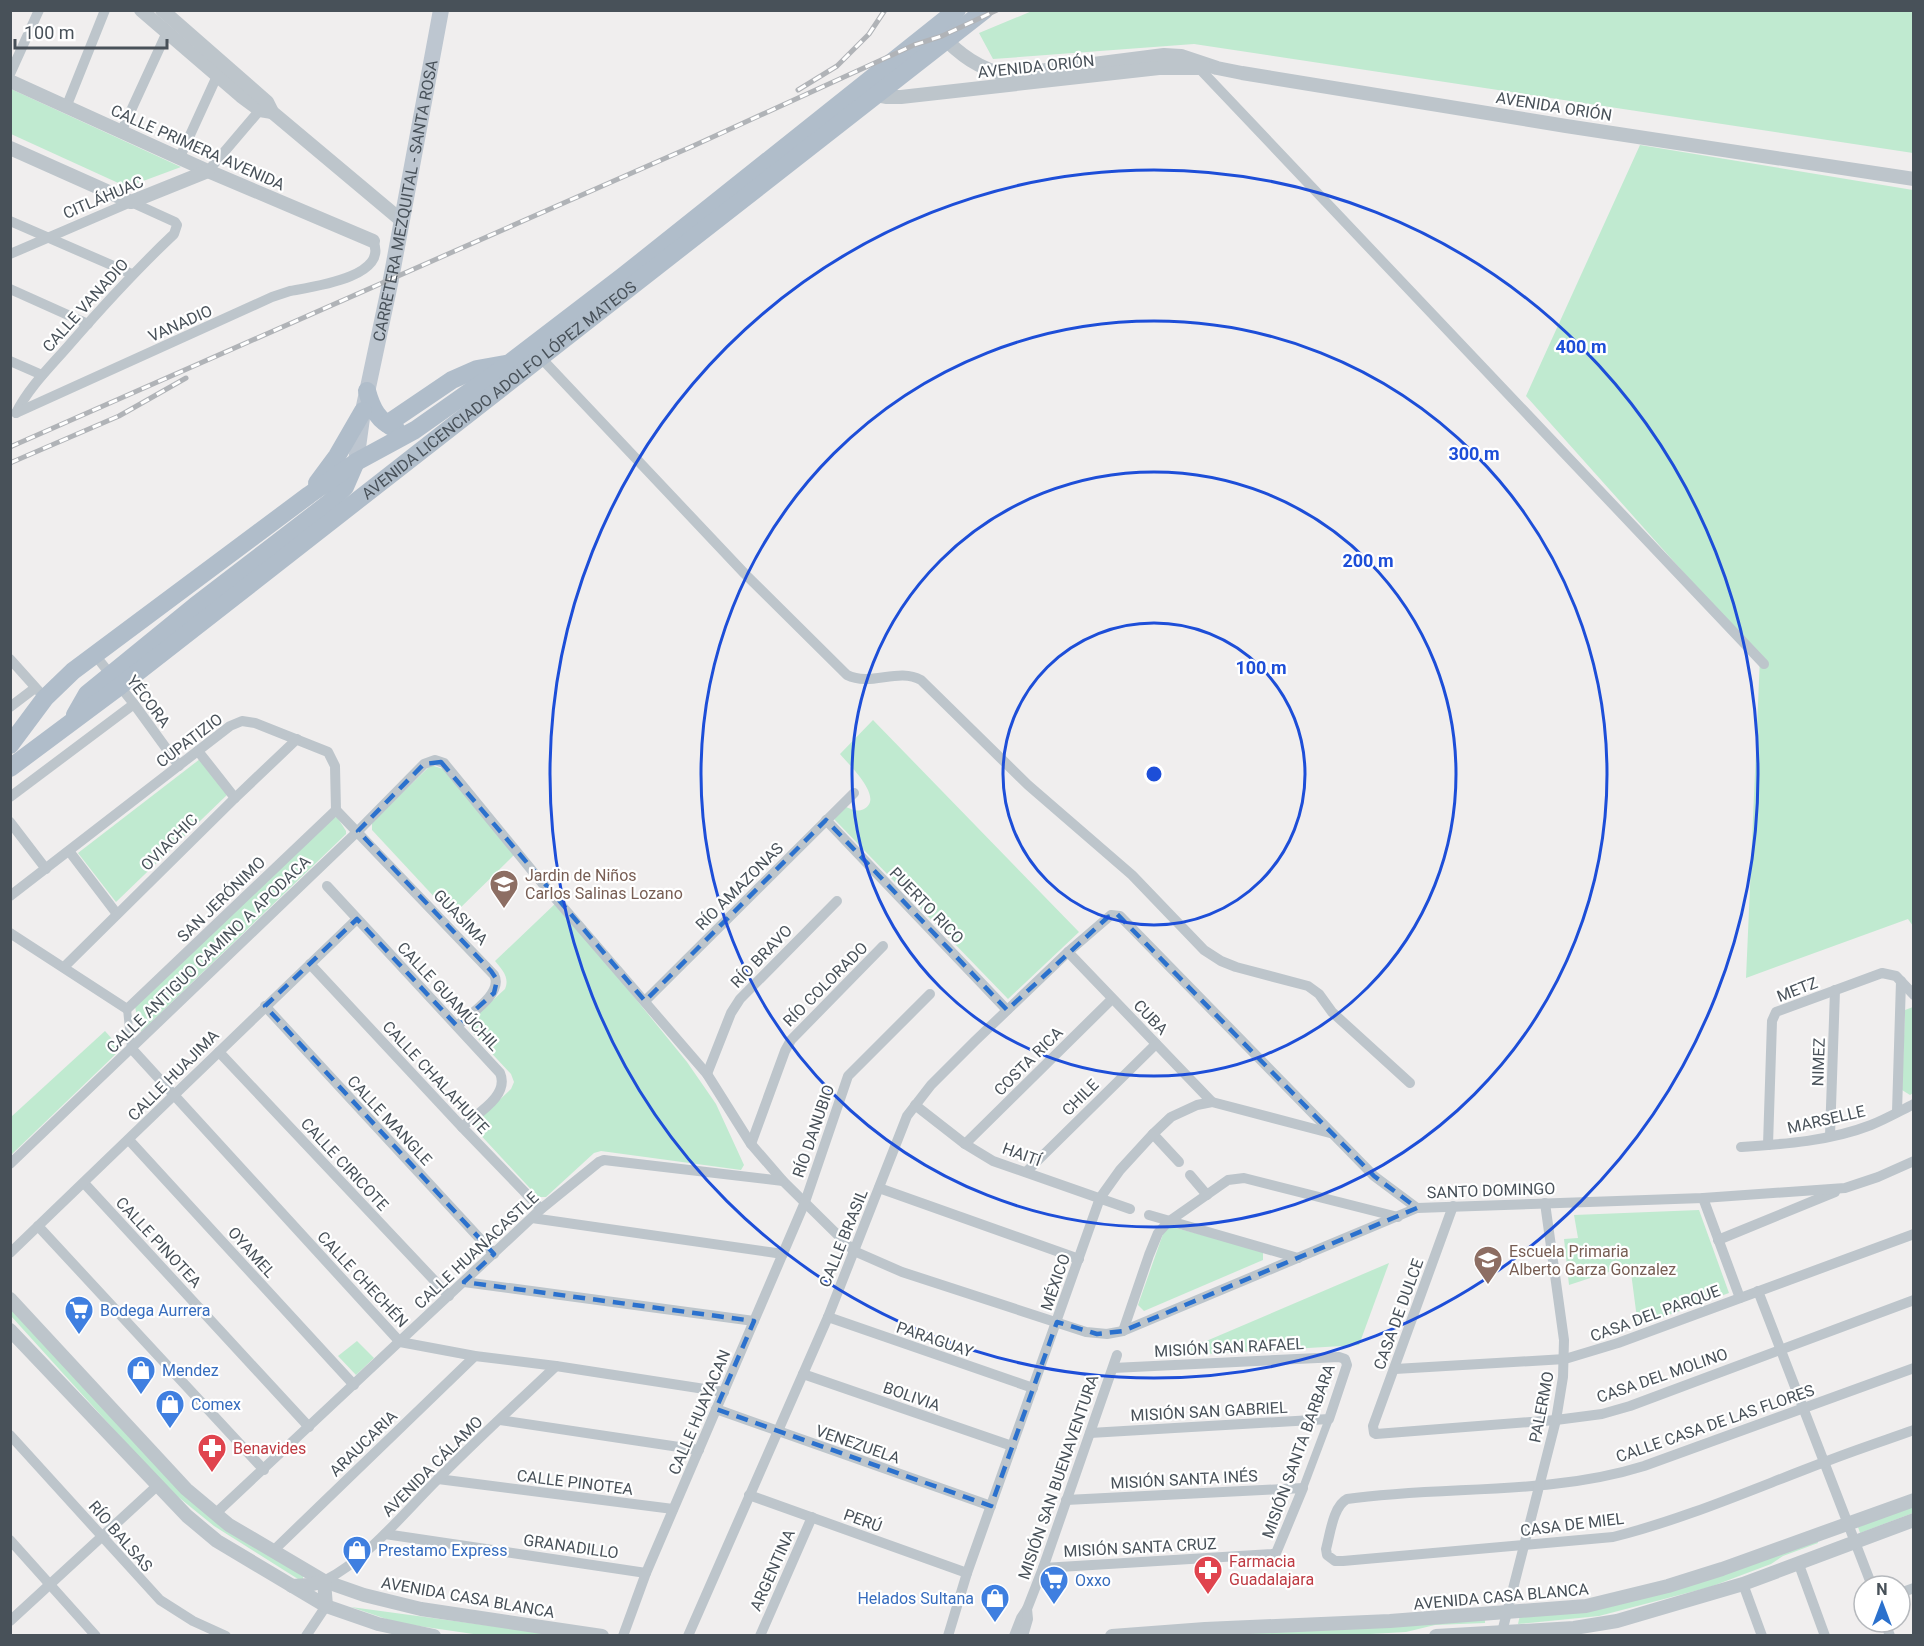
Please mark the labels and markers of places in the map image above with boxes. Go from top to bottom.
centre of rings [1144,764,1164,784]
place label: Jardin de Niños Carlos Salinas Lozano [525,866,683,903]
school or university icon: Jardin de Niños Carlos Salinas Lozano [488,868,520,910]
place label: Escuela Primaria Alberto Garza Gonzalez [1509,1242,1676,1279]
school or university icon: Escuela Primaria Alberto Garza Gonzalez [1472,1244,1504,1286]
supermarket icon: Bodega Aurrera [63,1294,95,1336]
place label: Bodega Aurrera [100,1301,210,1320]
shop icon: Mendez [125,1354,157,1396]
place label: Mendez [162,1361,219,1380]
shop icon: Comex [154,1388,186,1430]
place label: Comex [191,1395,241,1414]
pharmacy icon: Benavides [196,1432,228,1474]
place label: Benavides [233,1439,306,1458]
shop icon: Prestamo Express [341,1534,373,1576]
place label: Prestamo Express [378,1541,507,1560]
place label: Farmacia Guadalajara [1229,1552,1314,1589]
pharmacy icon: Farmacia Guadalajara [1192,1554,1224,1596]
supermarket icon: Oxxo [1038,1564,1070,1606]
place label: Oxxo [1075,1571,1111,1590]
shop icon: Helados Sultana [979,1582,1011,1624]
place label: Helados Sultana [857,1589,974,1608]

